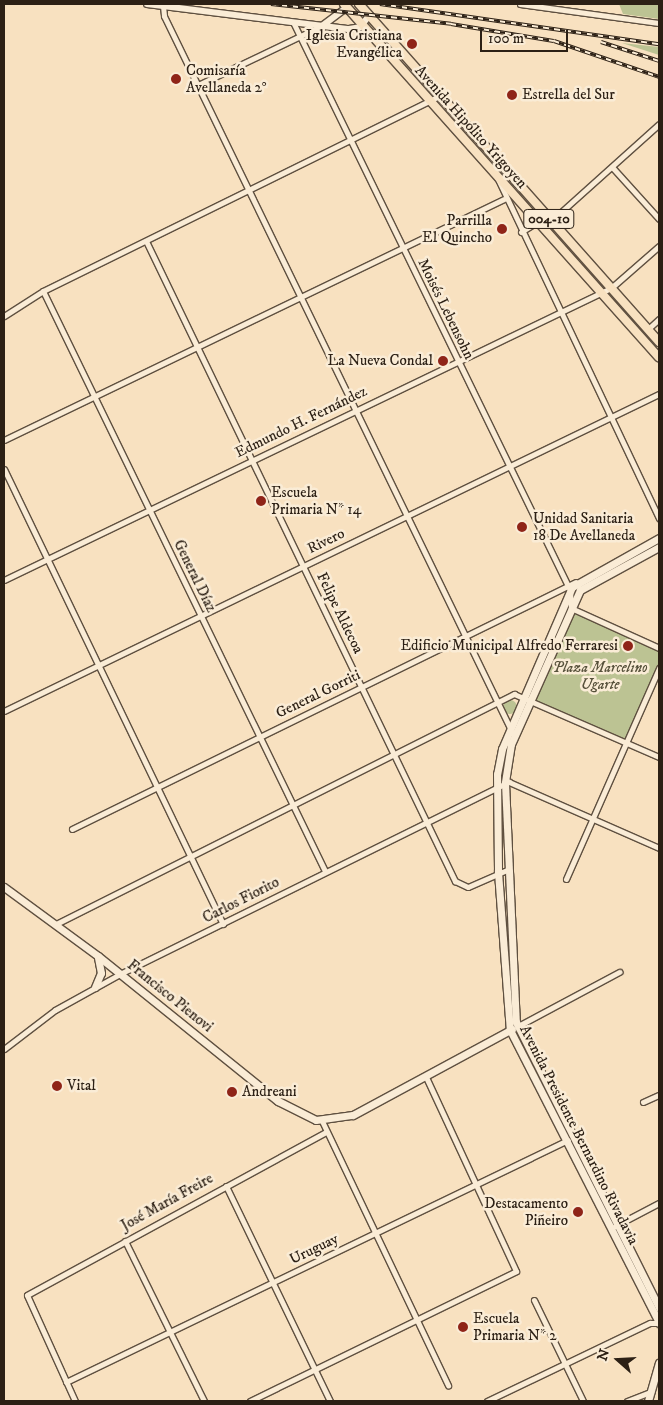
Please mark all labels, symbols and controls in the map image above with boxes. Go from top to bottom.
scale bar [483,20,570,52]
place label: Iglesia Cristiana Evangélica [306,26,402,61]
text: 100 m [488,29,524,48]
marker: Iglesia Cristiana Evangélica [406,38,418,50]
place label: Comisaría Avellaneda 2° [186,61,267,96]
street label: Avenida Hipólito Yrigoyen [411,62,531,192]
marker: Comisaría Avellaneda 2° [170,73,182,85]
place label: Estrella del Sur [522,86,615,104]
marker: Estrella del Sur [506,89,518,101]
road number: 004-10 [523,208,575,230]
place label: Parrilla El Quincho [422,211,492,246]
marker: Parrilla El Quincho [496,223,508,235]
street label: Moisés Lebensohn [414,256,478,362]
place label: La Nueva Condal [328,352,433,370]
marker: La Nueva Condal [437,355,449,367]
street label: Edmundo H. Fernández [232,382,370,462]
place label: Escuela Primaria N* 14 [271,483,361,518]
marker: Escuela Primaria N* 14 [255,495,267,507]
place label: Unidad Sanitaria 18 De Avellaneda [533,509,635,544]
marker: Unidad Sanitaria 18 De Avellaneda [515,520,529,534]
street label: Rivero [304,524,348,558]
street label: General Díaz [170,537,220,615]
street label: Felipe Aldecoa [313,569,367,657]
place label: Edificio Municipal Alfredo Ferraresi [400,637,618,655]
marker: Edificio Municipal Alfredo Ferraresi [622,640,634,652]
park label: Plaza Marcelino Ugarte [552,658,648,693]
street label: General Gorriti [273,666,363,722]
street label: Carlos Fiorito [200,873,282,927]
street label: Francisco Pienovi [124,956,216,1036]
street label: Avenida Presidente Bernardino Rivadavia [516,1022,642,1248]
place label: Vital [67,1077,96,1095]
marker: Vital [51,1080,63,1092]
place label: Andreani [242,1083,297,1101]
marker: Andreani [226,1086,238,1098]
street label: José María Freire [118,1169,216,1235]
place label: Destacamento Piñeiro [484,1194,568,1229]
marker: Destacamento Piñeiro [572,1206,584,1218]
street label: Uruguay [287,1230,341,1268]
place label: Escuela Primaria N* 2 [473,1309,557,1344]
marker: Escuela Primaria N* 2 [457,1321,469,1333]
north arrow [593,1335,643,1385]
text: N [593,1347,614,1363]

